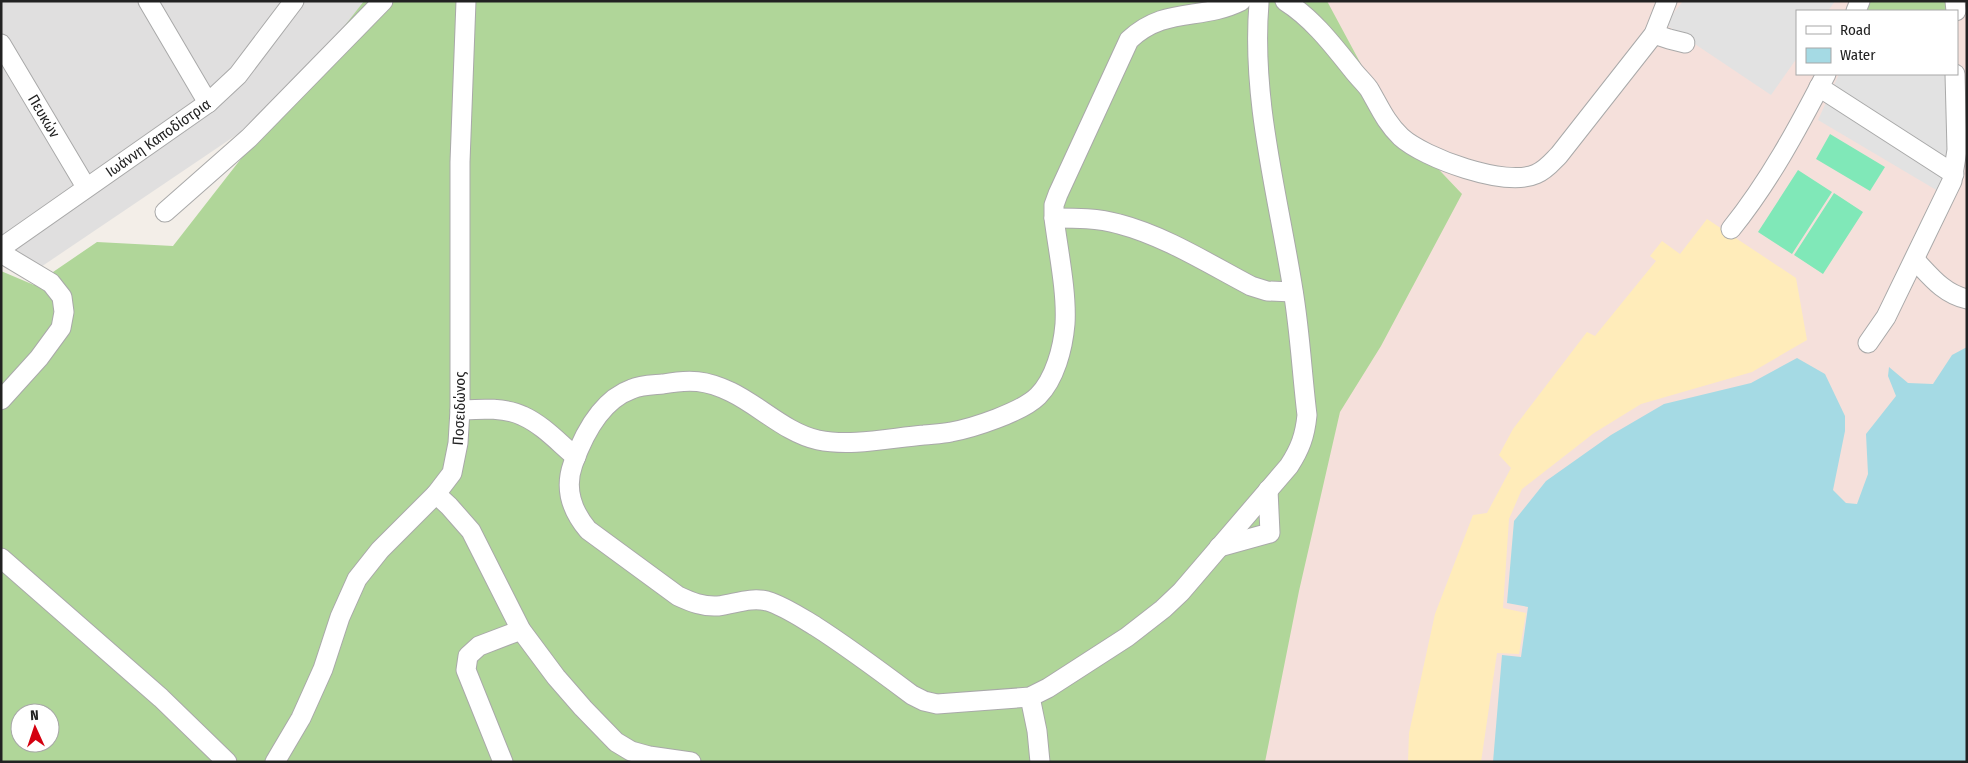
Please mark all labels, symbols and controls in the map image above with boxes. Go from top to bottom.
legend [1796,10,1958,75]
text: Road [1840,21,1871,39]
text: Water [1840,46,1876,64]
street label: Πευκών [24,91,64,141]
street label: Ιωάννη Καποδίστρια [102,95,214,181]
street label: Ποσειδώνος [449,371,469,446]
north arrow [10,703,60,753]
text: N [30,707,39,724]

